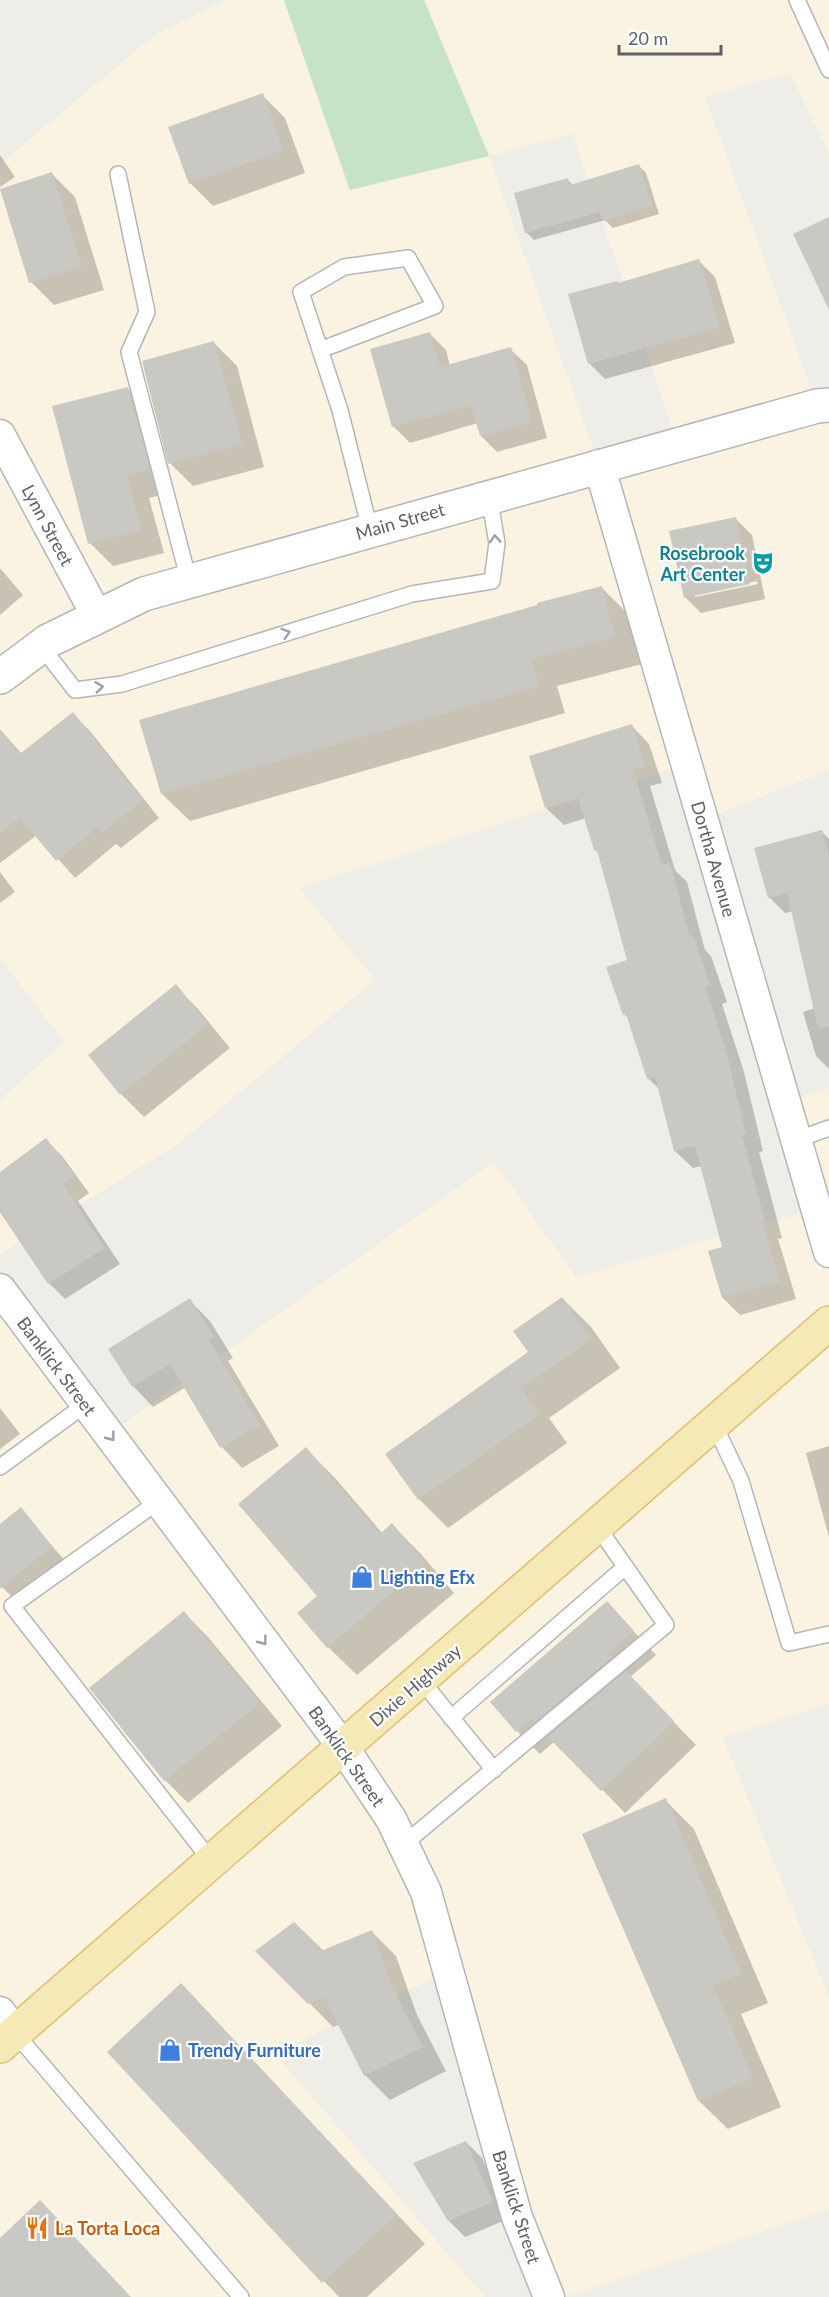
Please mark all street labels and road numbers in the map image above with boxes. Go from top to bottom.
street label: Lynn Street [17,481,79,570]
street label: Main Street [353,498,448,544]
street label: Dortha Avenue [687,799,741,919]
street label: Banklick Street [13,1312,102,1420]
street label: Dixie Highway [365,1639,466,1731]
street label: Banklick Street [304,1701,390,1811]
street label: Banklick Street [488,2148,546,2267]

